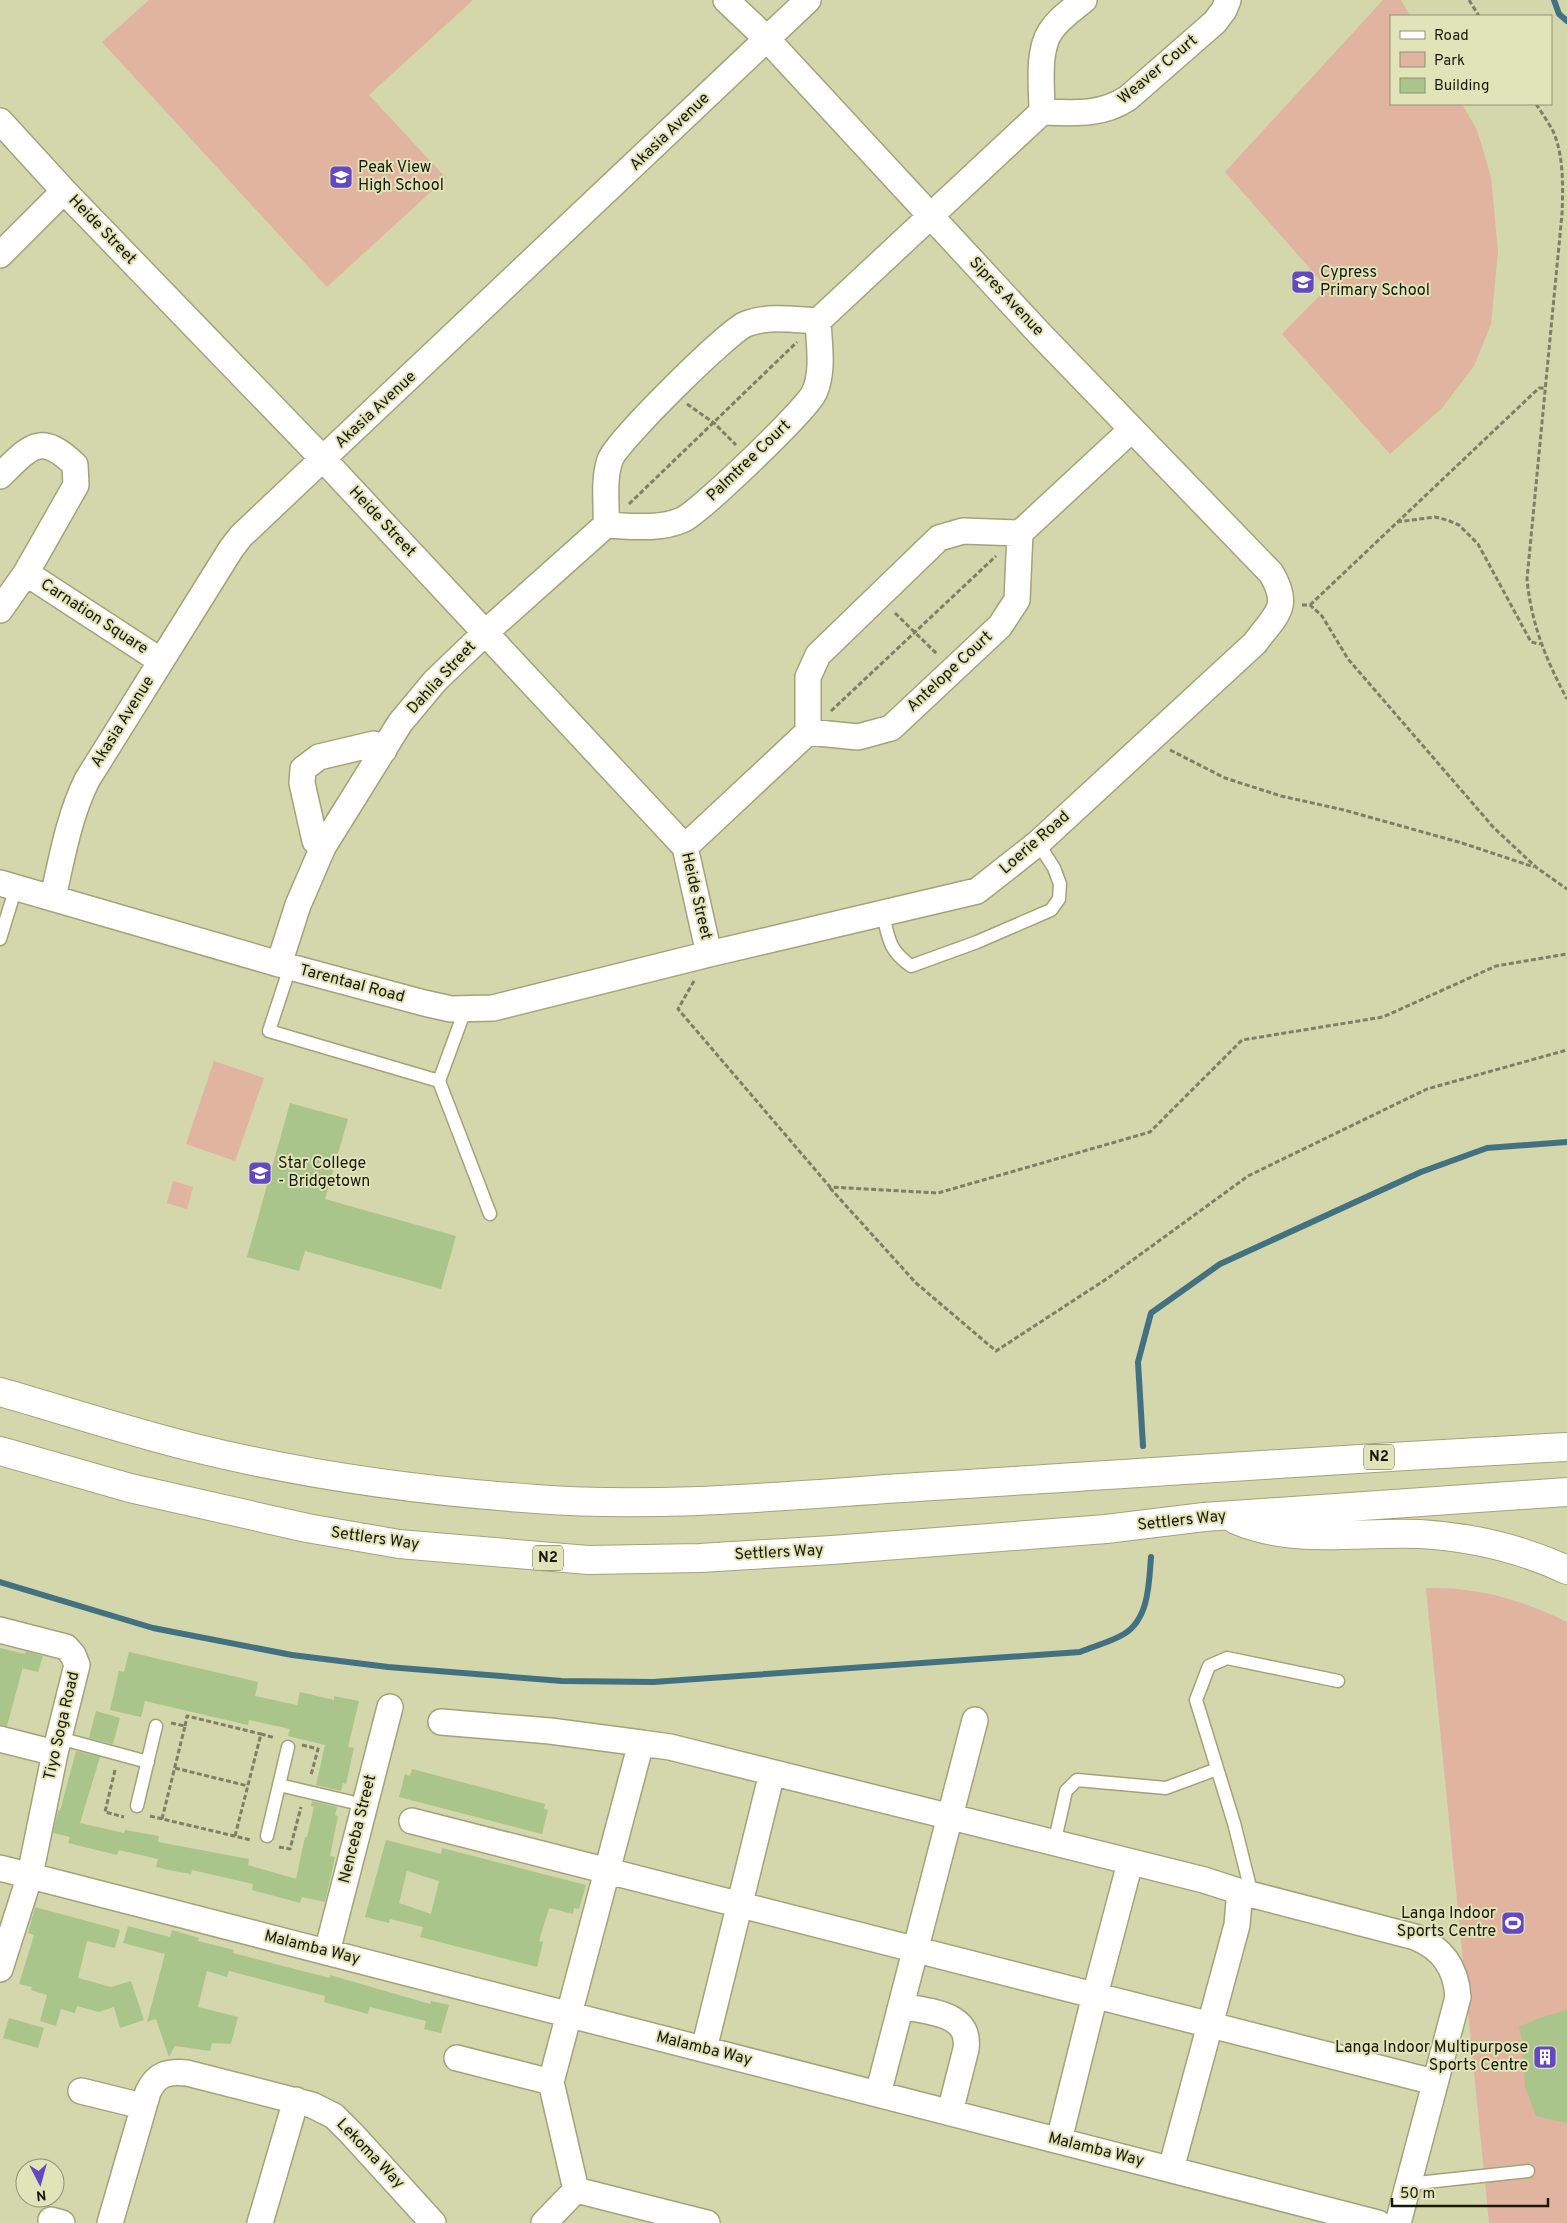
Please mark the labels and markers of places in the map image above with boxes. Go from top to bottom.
place label: Peak View High School [358,158,444,196]
school or university icon: Peak View High School [328,164,354,190]
place label: Cypress Primary School [1320,263,1430,301]
school or university icon: Cypress Primary School [1290,269,1316,295]
place label: Star College - Bridgetown [278,1154,370,1192]
school or university icon: Star College - Bridgetown [247,1160,273,1186]
place label: Langa Indoor Sports Centre [1397,1904,1496,1942]
sports icon: Langa Indoor Sports Centre [1500,1910,1526,1936]
place label: Langa Indoor Multipurpose Sports Centre [1335,2038,1528,2076]
building icon: Langa Indoor Multipurpose Sports Centre [1532,2044,1558,2070]

